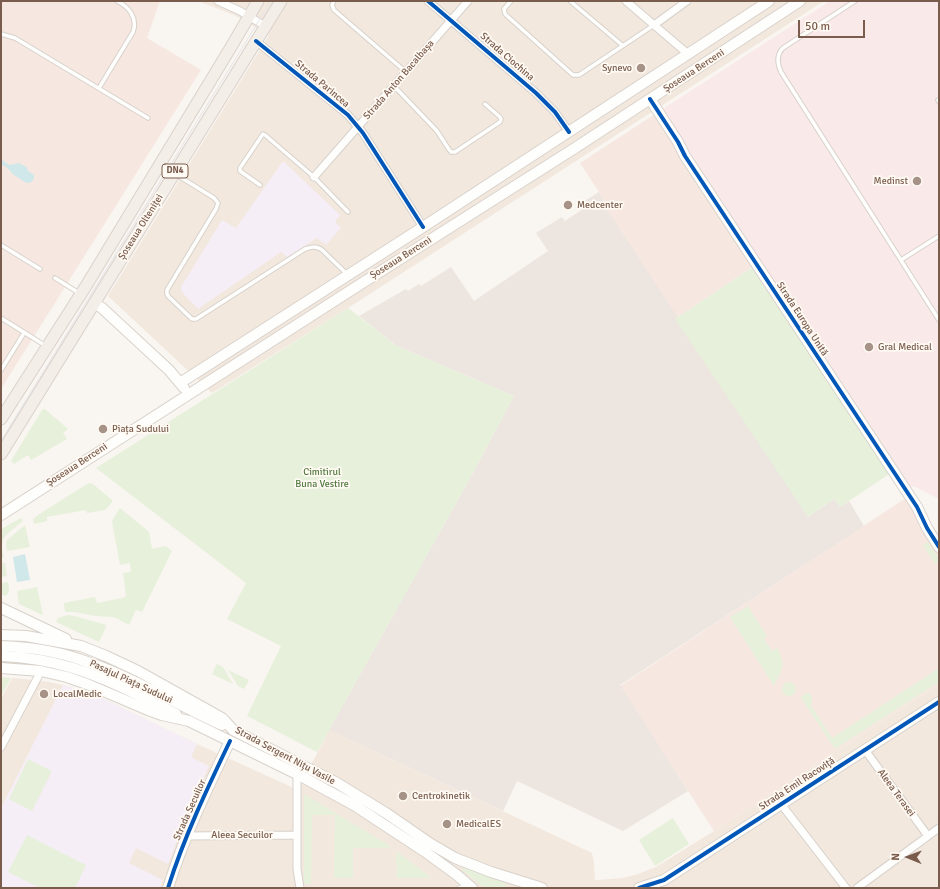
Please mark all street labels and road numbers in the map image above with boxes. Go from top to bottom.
street label: Strada Ciochina [478,30,536,84]
street label: Strada Anton Bacalbașa [361,38,437,122]
street label: Șoseaua Berceni [661,47,727,95]
street label: Strada Parincea [292,58,352,110]
road number: DN4 [162,164,188,178]
street label: Șoseaua Olteniței [116,192,166,262]
street label: Șoseaua Berceni [368,234,434,282]
street label: Strada Europa Unită [774,280,830,358]
street label: Șoseaua Berceni [44,441,110,489]
street label: Pasajul Piața Sudului [88,657,174,707]
street label: Strada Sergent Nițu Vasile [233,724,337,788]
street label: Strada Emil Racoviță [757,755,837,813]
street label: Aleea Terasei [875,767,917,819]
street label: Strada Secuilor [171,778,209,842]
street label: Aleea Secuilor [211,829,273,841]

